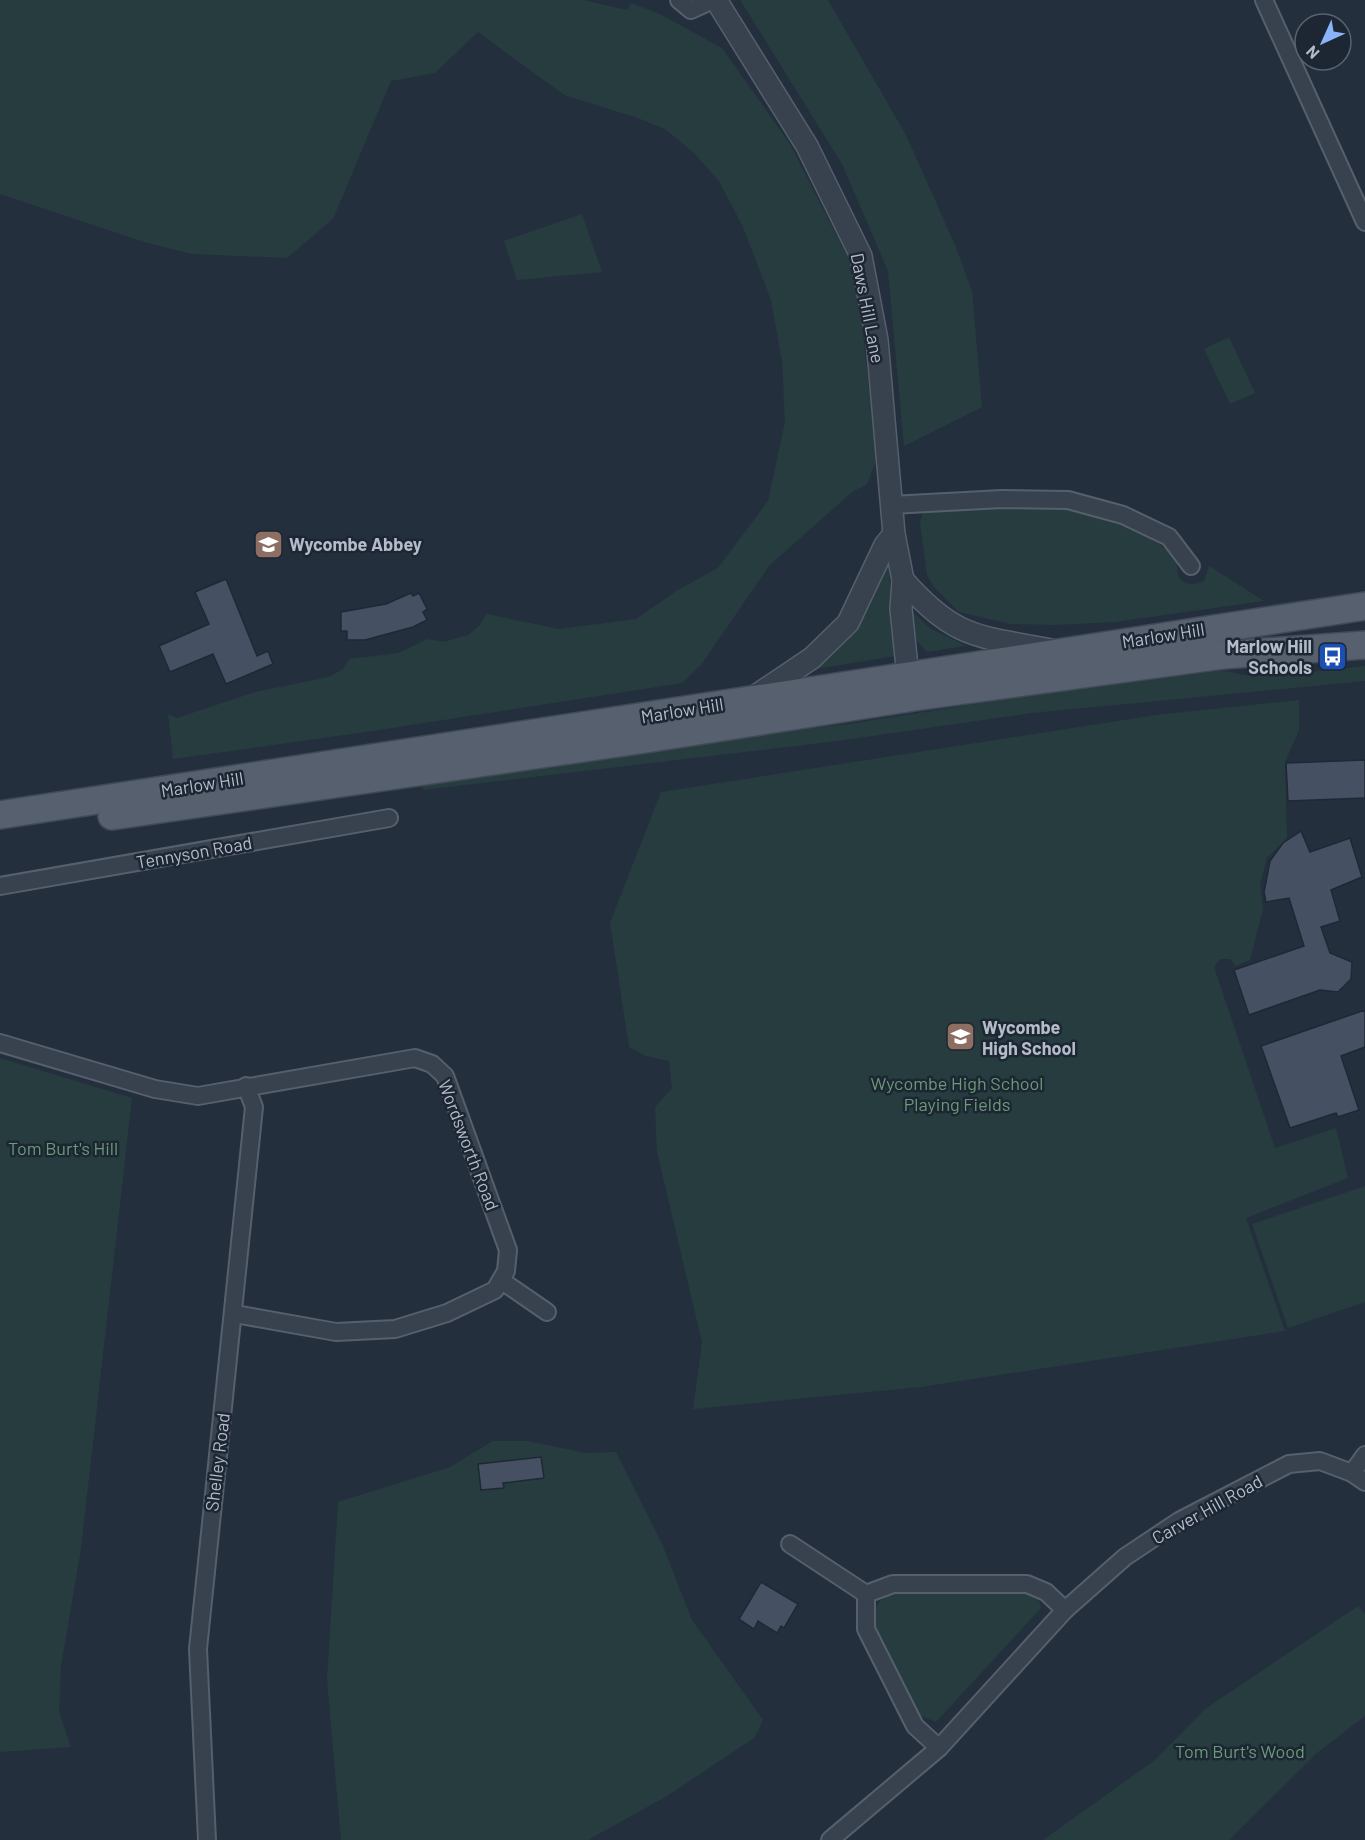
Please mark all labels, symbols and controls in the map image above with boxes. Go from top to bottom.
north arrow [1293,12,1353,72]
text: N [1302,42,1323,63]
street label: Daws Hill Lane [847,251,889,365]
school or university icon: Wycombe Abbey [252,528,284,560]
place label: Wycombe Abbey [289,533,422,555]
street label: Marlow Hill [1120,618,1206,652]
place label: Marlow Hill Schools [1226,635,1312,678]
bus stop icon: Marlow Hill Schools [1317,640,1349,672]
street label: Marlow Hill [639,693,725,727]
street label: Marlow Hill [159,767,245,801]
street label: Tennyson Road [134,831,254,873]
place label: Wycombe High School [982,1016,1076,1059]
school or university icon: Wycombe High School [945,1021,977,1053]
park label: Wycombe High School Playing Fields [870,1072,1044,1115]
street label: Wordsworth Road [434,1077,504,1213]
park label: Tom Burt's Hill [8,1137,118,1159]
street label: Shelley Road [200,1412,234,1512]
street label: Carver Hill Road [1148,1470,1266,1548]
park label: Tom Burt's Wood [1175,1740,1305,1762]

